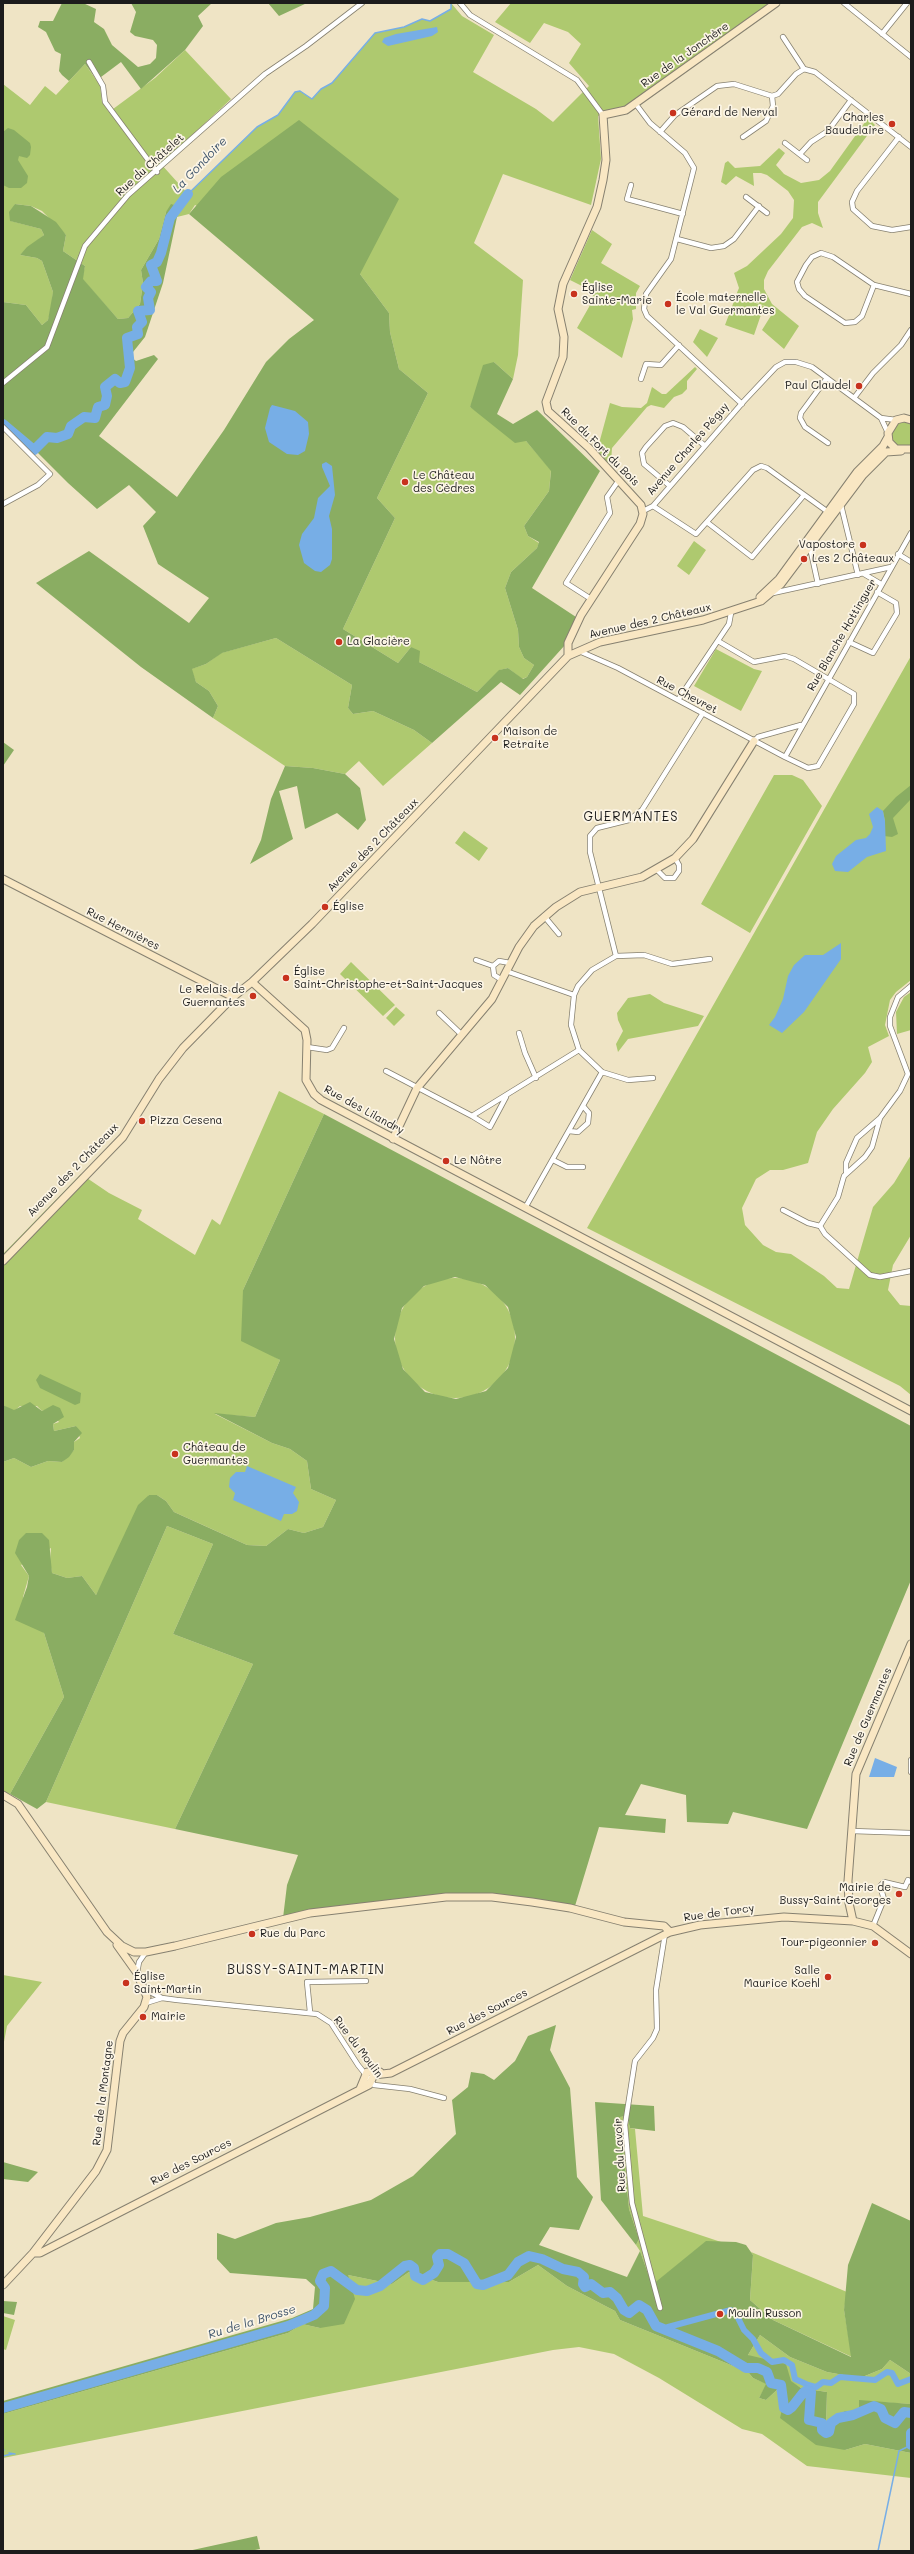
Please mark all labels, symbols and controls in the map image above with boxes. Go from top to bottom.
street label: Rue de la Jonchère [638,20,732,90]
place label: Gérard de Nerval [681,106,778,120]
marker: Gérard de Nerval [668,108,678,118]
place label: Charles Baudelaire [825,111,884,137]
marker: Charles Baudelaire [887,119,897,129]
street label: Rue du Châtelet [113,131,187,199]
water label: La Gondoire [170,134,230,196]
place label: Église Sainte-Marie [582,281,652,307]
marker: Église Sainte-Marie [569,289,579,299]
place label: École maternelle le Val Guermantes [676,291,775,317]
marker: École maternelle le Val Guermantes [663,299,673,309]
place label: Paul Claudel [785,379,851,393]
marker: Paul Claudel [854,381,864,391]
street label: Avenue Charles Péguy [644,400,732,498]
street label: Rue du Fort du Bois [558,405,642,489]
place label: Le Château des Cèdres [413,469,475,495]
marker: Le Château des Cèdres [400,477,410,487]
place label: Vapostore [799,538,855,552]
marker: Vapostore [858,540,868,550]
place label: Les 2 Châteaux [812,552,894,566]
marker: Les 2 Châteaux [799,554,809,564]
street label: Rue Blanche Hottinguer [804,577,880,693]
street label: Avenue des 2 Châteaux [588,601,712,641]
place label: La Glacière [347,635,410,649]
marker: La Glacière [334,637,344,647]
street label: Rue Chevret [654,673,720,717]
place label: Maison de Retraite [503,725,557,751]
marker: Maison de Retraite [490,733,500,743]
street label: Avenue des 2 Châteaux [325,795,421,895]
district label: GUERMANTES [583,809,679,825]
place label: Église [333,900,364,914]
marker: Église [320,902,330,912]
street label: Rue Hermières [84,905,162,953]
place label: Église Saint-Christophe-et-Saint-Jacques [294,965,483,991]
marker: Église Saint-Christophe-et-Saint-Jacques [281,973,291,983]
place label: Le Relais de Guernantes [179,983,245,1009]
marker: Le Relais de Guernantes [248,991,258,1001]
street label: Rue des Lilandry [322,1083,406,1137]
place label: Pizza Cesena [150,1114,222,1128]
marker: Pizza Cesena [137,1116,147,1126]
street label: Avenue des 2 Châteaux [25,1120,121,1220]
place label: Le Nôtre [454,1154,502,1168]
marker: Le Nôtre [441,1156,451,1166]
place label: Château de Guermantes [183,1441,248,1467]
marker: Château de Guermantes [170,1449,180,1459]
street label: Rue de Guermantes [841,1666,895,1768]
place label: Mairie de Bussy-Saint-Georges [780,1881,891,1907]
marker: Mairie de Bussy-Saint-Georges [894,1889,904,1899]
street label: Rue de Torcy [683,1902,755,1924]
place label: Rue du Parc [260,1927,325,1941]
marker: Rue du Parc [247,1929,257,1939]
place label: Tour-pigeonnier [780,1936,867,1950]
marker: Tour-pigeonnier [870,1938,880,1948]
district label: BUSSY-SAINT-MARTIN [227,1962,385,1978]
place label: Salle Maurice Koehl [744,1964,820,1990]
place label: Église Saint-Martin [134,1970,201,1996]
marker: Salle Maurice Koehl [823,1972,833,1982]
marker: Église Saint-Martin [121,1978,131,1988]
street label: Rue des Sources [444,1986,530,2038]
place label: Mairie [151,2010,186,2024]
marker: Mairie [138,2012,148,2022]
street label: Rue du Moulin [331,2014,385,2080]
street label: Rue de la Montagne [90,2039,116,2147]
street label: Rue du Lavoir [611,2118,629,2192]
street label: Rue des Sources [148,2136,234,2188]
water label: Ru de la Brosse [206,2302,298,2342]
place label: Moulin Russon [728,2307,801,2321]
marker: Moulin Russon [715,2309,725,2319]

